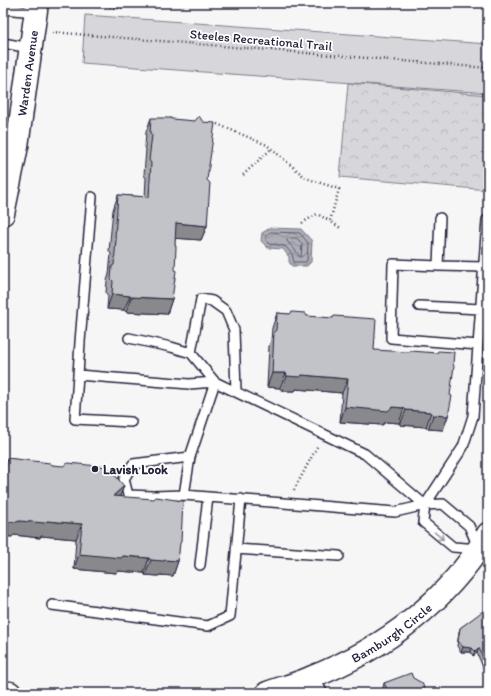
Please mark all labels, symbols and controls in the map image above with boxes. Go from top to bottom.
street label: Steeles Recreational Trail [189,26,333,54]
street label: Warden Avenue [14,29,41,117]
place label: Lavish Look [103,462,168,477]
marker: Lavish Look [90,464,100,474]
one-way arrow [434,531,444,540]
street label: Bamburgh Circle [349,600,434,666]

